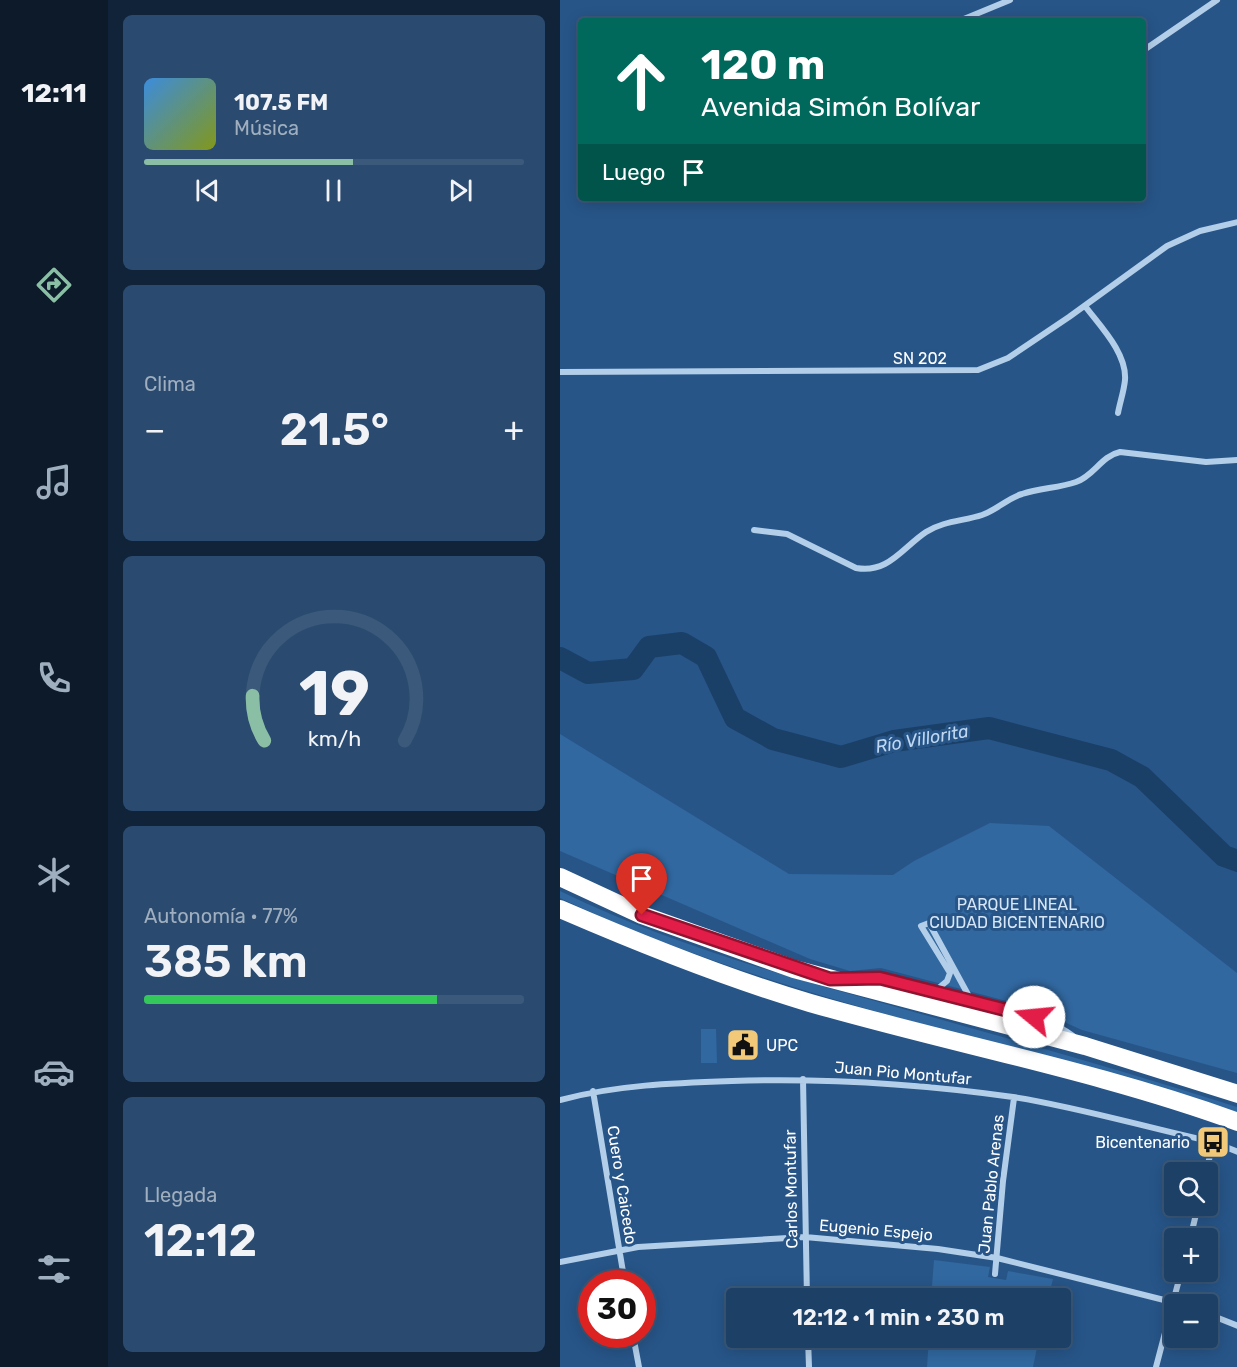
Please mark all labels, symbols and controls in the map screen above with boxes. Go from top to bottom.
text: 120 m [701,40,825,90]
icon: ahead [602,42,680,120]
text: 12:11 [21,77,87,109]
text: 107.5 FM [234,89,328,116]
text: Avenida Simón Bolívar [701,91,980,123]
text: Música [234,116,299,140]
icon: arrive [677,156,710,189]
text: Luego [602,159,665,186]
icon: previous [191,174,224,207]
icon: pause [317,174,350,207]
icon: next [444,174,477,207]
icon: directions [33,264,75,306]
street label: SN 202 [893,349,947,368]
text: Clima [144,372,196,396]
text: 21.5° [280,403,389,456]
text: − [144,410,165,449]
text: + [503,410,524,449]
icon: music [33,461,75,503]
icon: phone [33,657,75,699]
text: 19 [298,657,370,731]
water label: Río Villorita [874,720,971,758]
text: km/h [307,726,361,751]
pin [616,853,667,915]
icon: climate [33,854,75,896]
icon: arrive [625,862,658,895]
park label: PARQUE LINEAL CIUDAD BICENTENARIO [929,895,1105,932]
text: Autonomía · 77% [144,904,298,928]
text: 385 km [144,935,308,988]
position arrow [1002,985,1066,1049]
public building icon: UPC [725,1027,761,1063]
place label: UPC [766,1036,798,1055]
icon: car [33,1051,75,1093]
street label: Juan Pio Montufar [834,1058,972,1088]
street label: Juan Pablo Arenas [974,1114,1008,1254]
street label: Cuero y Caicedo [603,1124,641,1246]
bus stop icon: Bicentenario [1195,1124,1231,1160]
street label: Carlos Montufar [780,1129,802,1249]
place label: Bicentenario [1095,1133,1190,1152]
map controls [1164,1162,1218,1348]
button: search [1164,1162,1218,1216]
text: Llegada [144,1183,217,1207]
text: 12:12 [144,1214,257,1267]
street label: Eugenio Espejo [818,1216,934,1244]
button: + [1164,1228,1218,1282]
icon: filters [33,1248,75,1290]
speed limit sign: 30 [578,1270,656,1348]
button: − [1164,1294,1218,1348]
text: 12:12 · 1 min · 230 m [792,1304,1005,1331]

